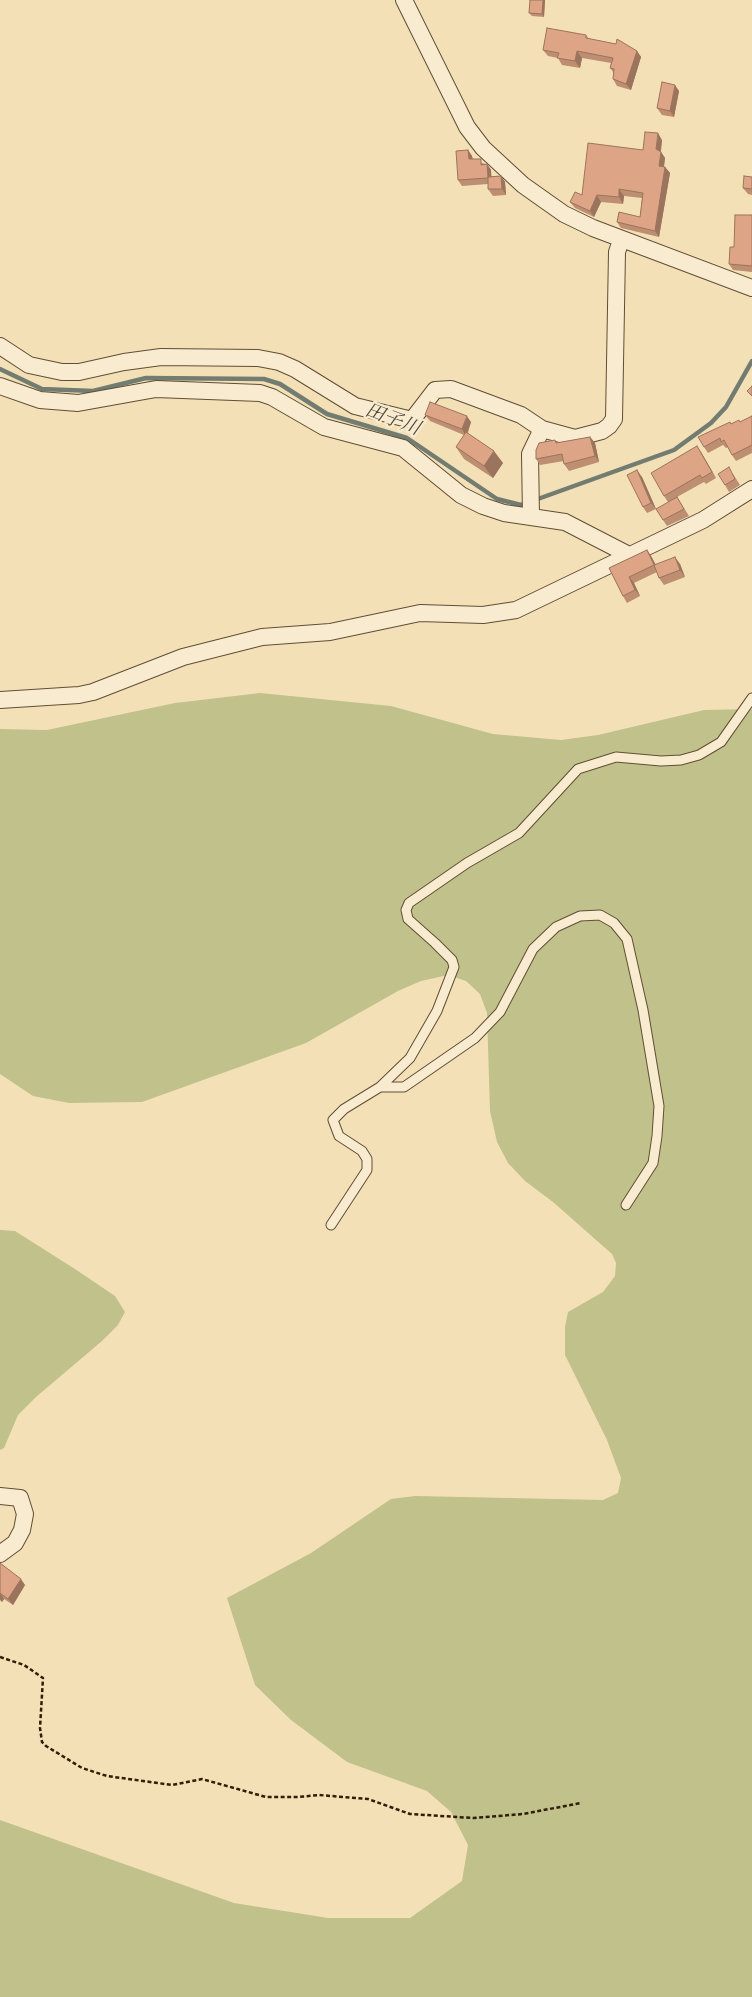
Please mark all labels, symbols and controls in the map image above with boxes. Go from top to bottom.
water label: 田子川 [361,400,423,442]

